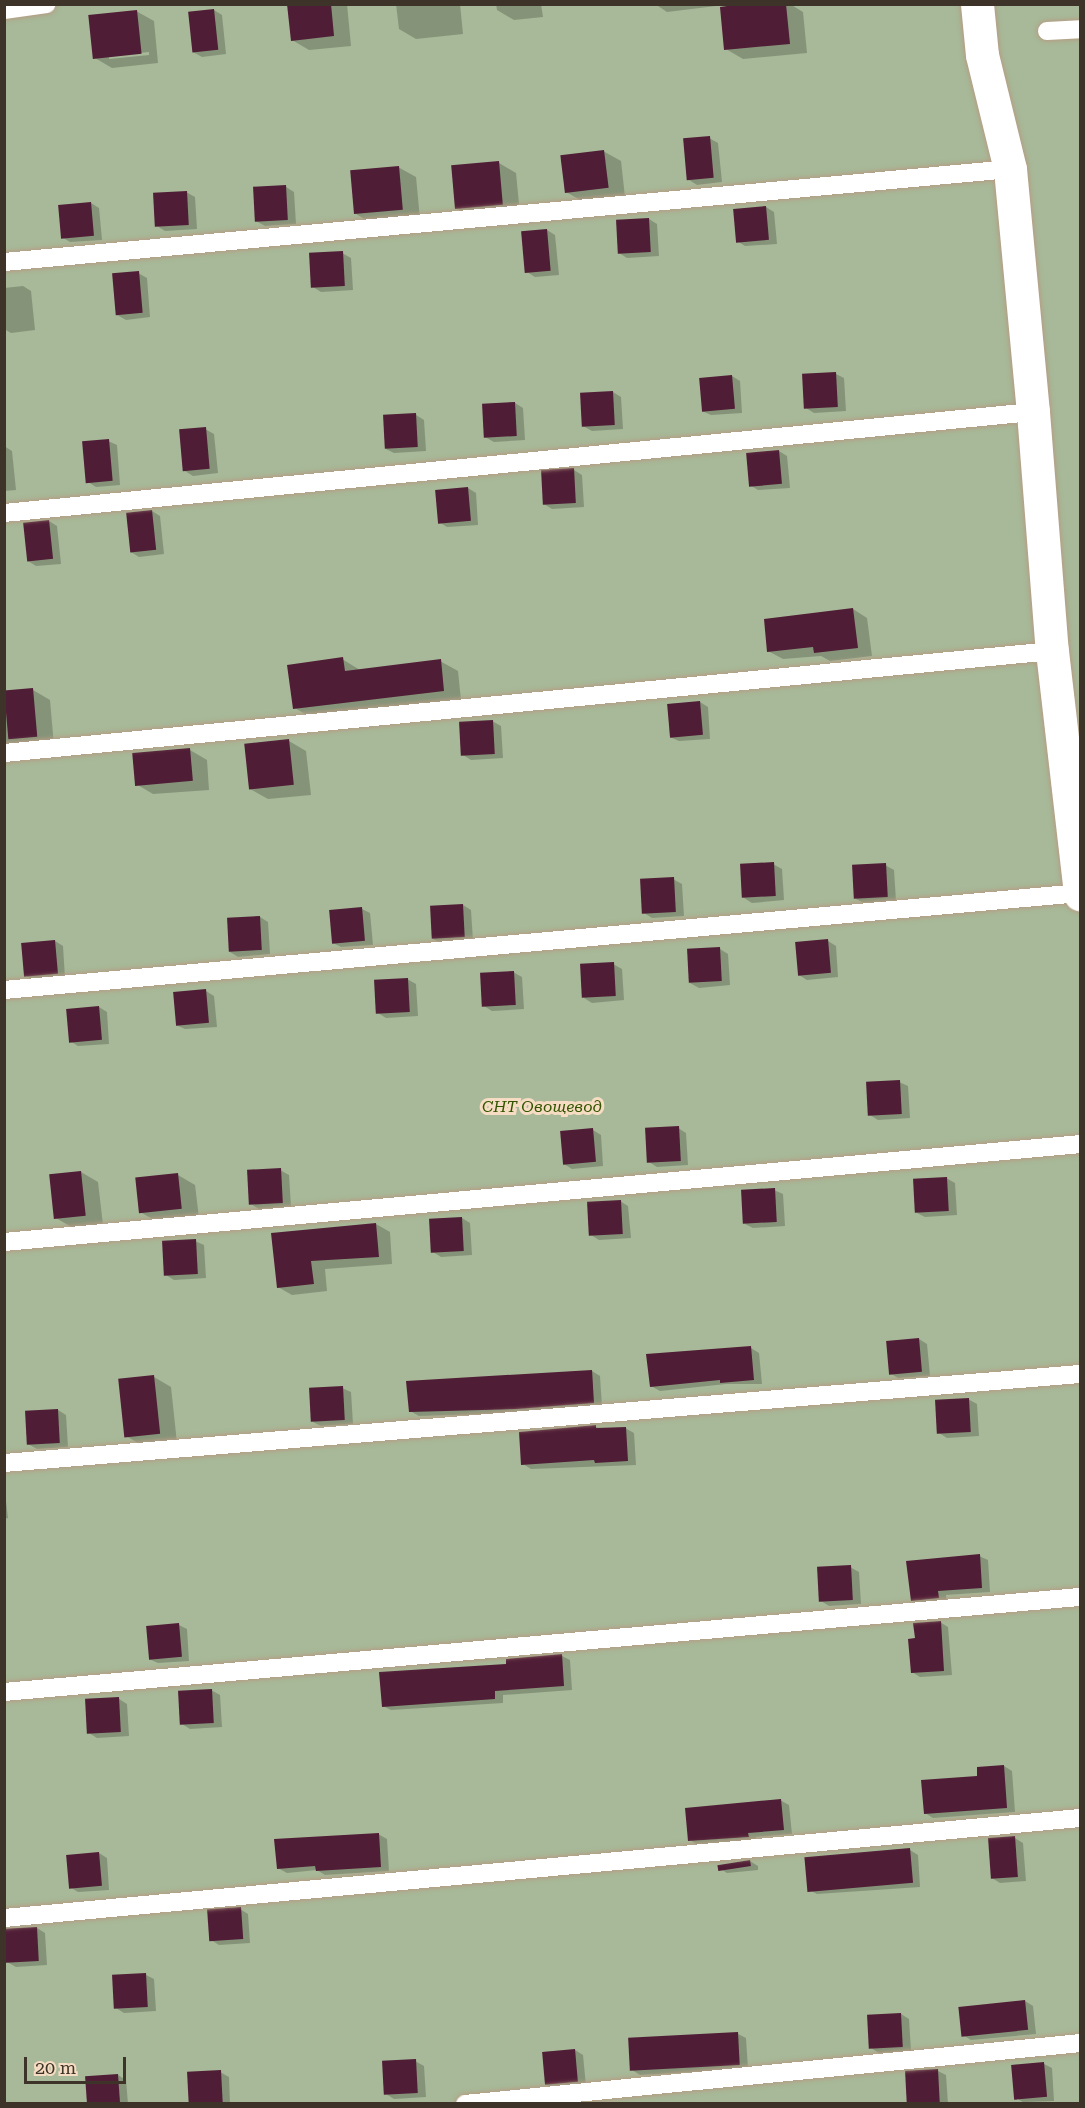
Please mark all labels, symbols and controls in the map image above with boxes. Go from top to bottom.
park label: СНТ Овощевод [482,1097,602,1117]
scale bar [27,2045,129,2083]
text: 20 m [35,2057,76,2078]

